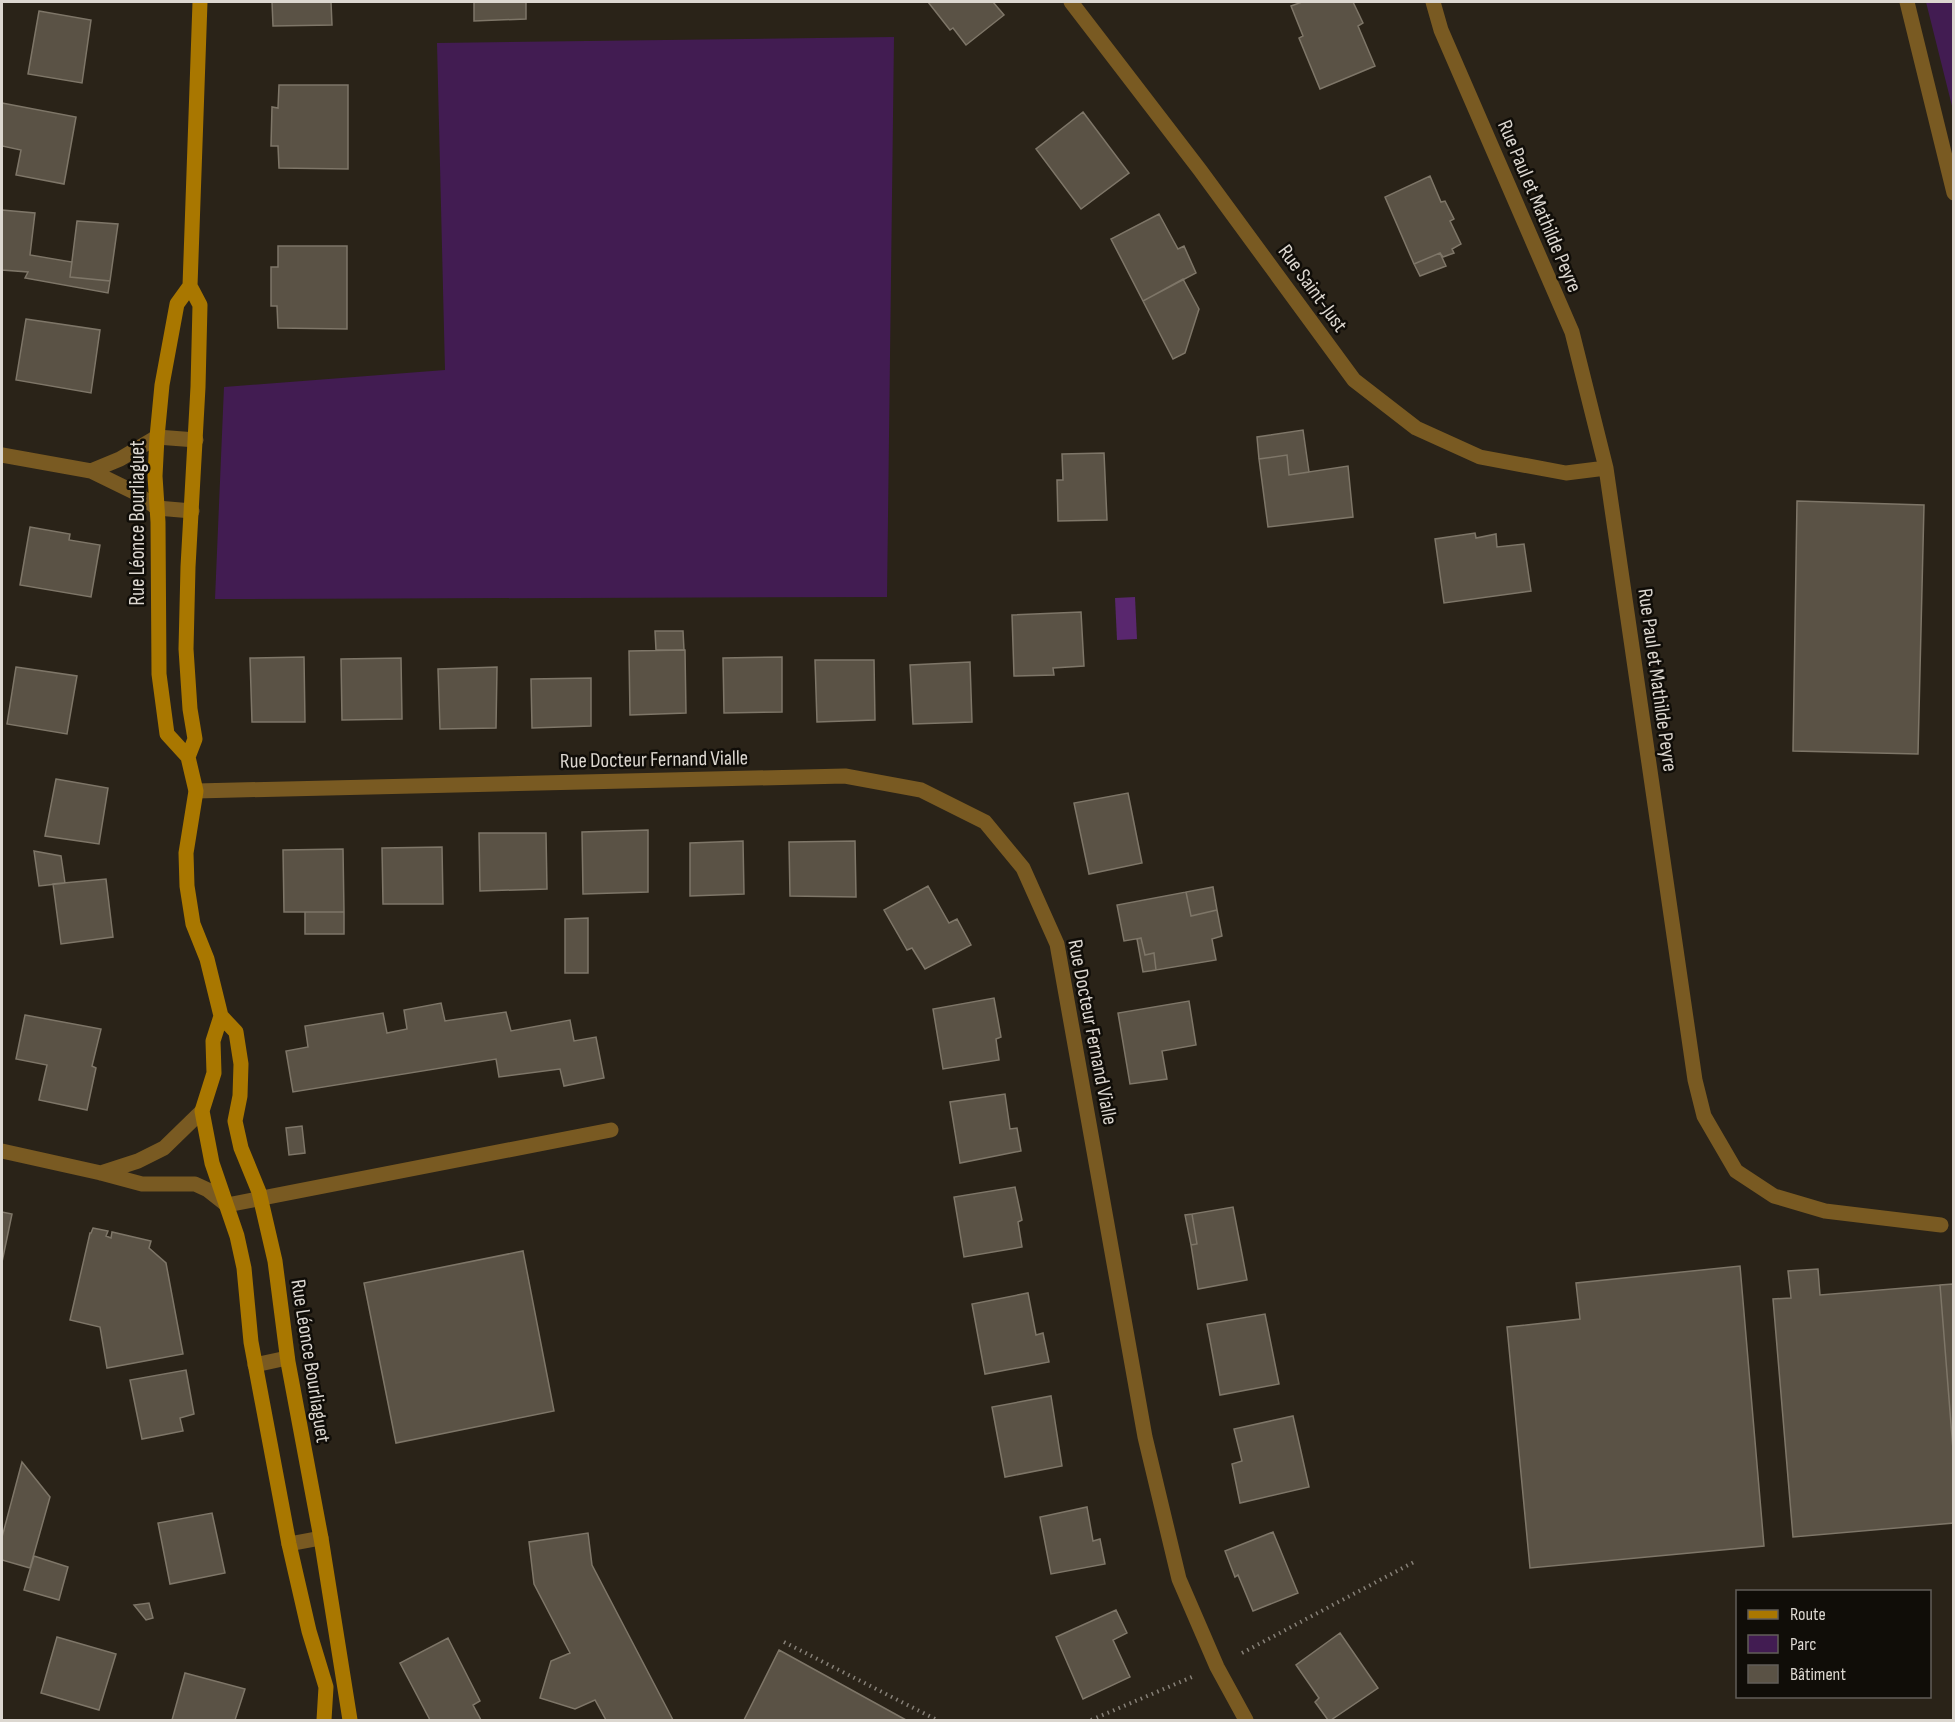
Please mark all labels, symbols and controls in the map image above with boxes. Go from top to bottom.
street label: Rue Paul et Mathilde Peyre [1492,116,1587,296]
street label: Rue Saint-Just [1273,240,1353,337]
street label: Rue Léonce Bourliaguet [125,440,150,606]
street label: Rue Paul et Mathilde Peyre [1632,587,1683,773]
street label: Rue Docteur Fernand Vialle [560,745,748,774]
street label: Rue Docteur Fernand Vialle [1062,937,1123,1127]
street label: Rue Léonce Bourliaguet [285,1278,336,1445]
legend [1736,1590,1931,1698]
text: Route [1790,1604,1826,1625]
text: Parc [1790,1634,1816,1655]
text: Bâtiment [1790,1664,1846,1685]

